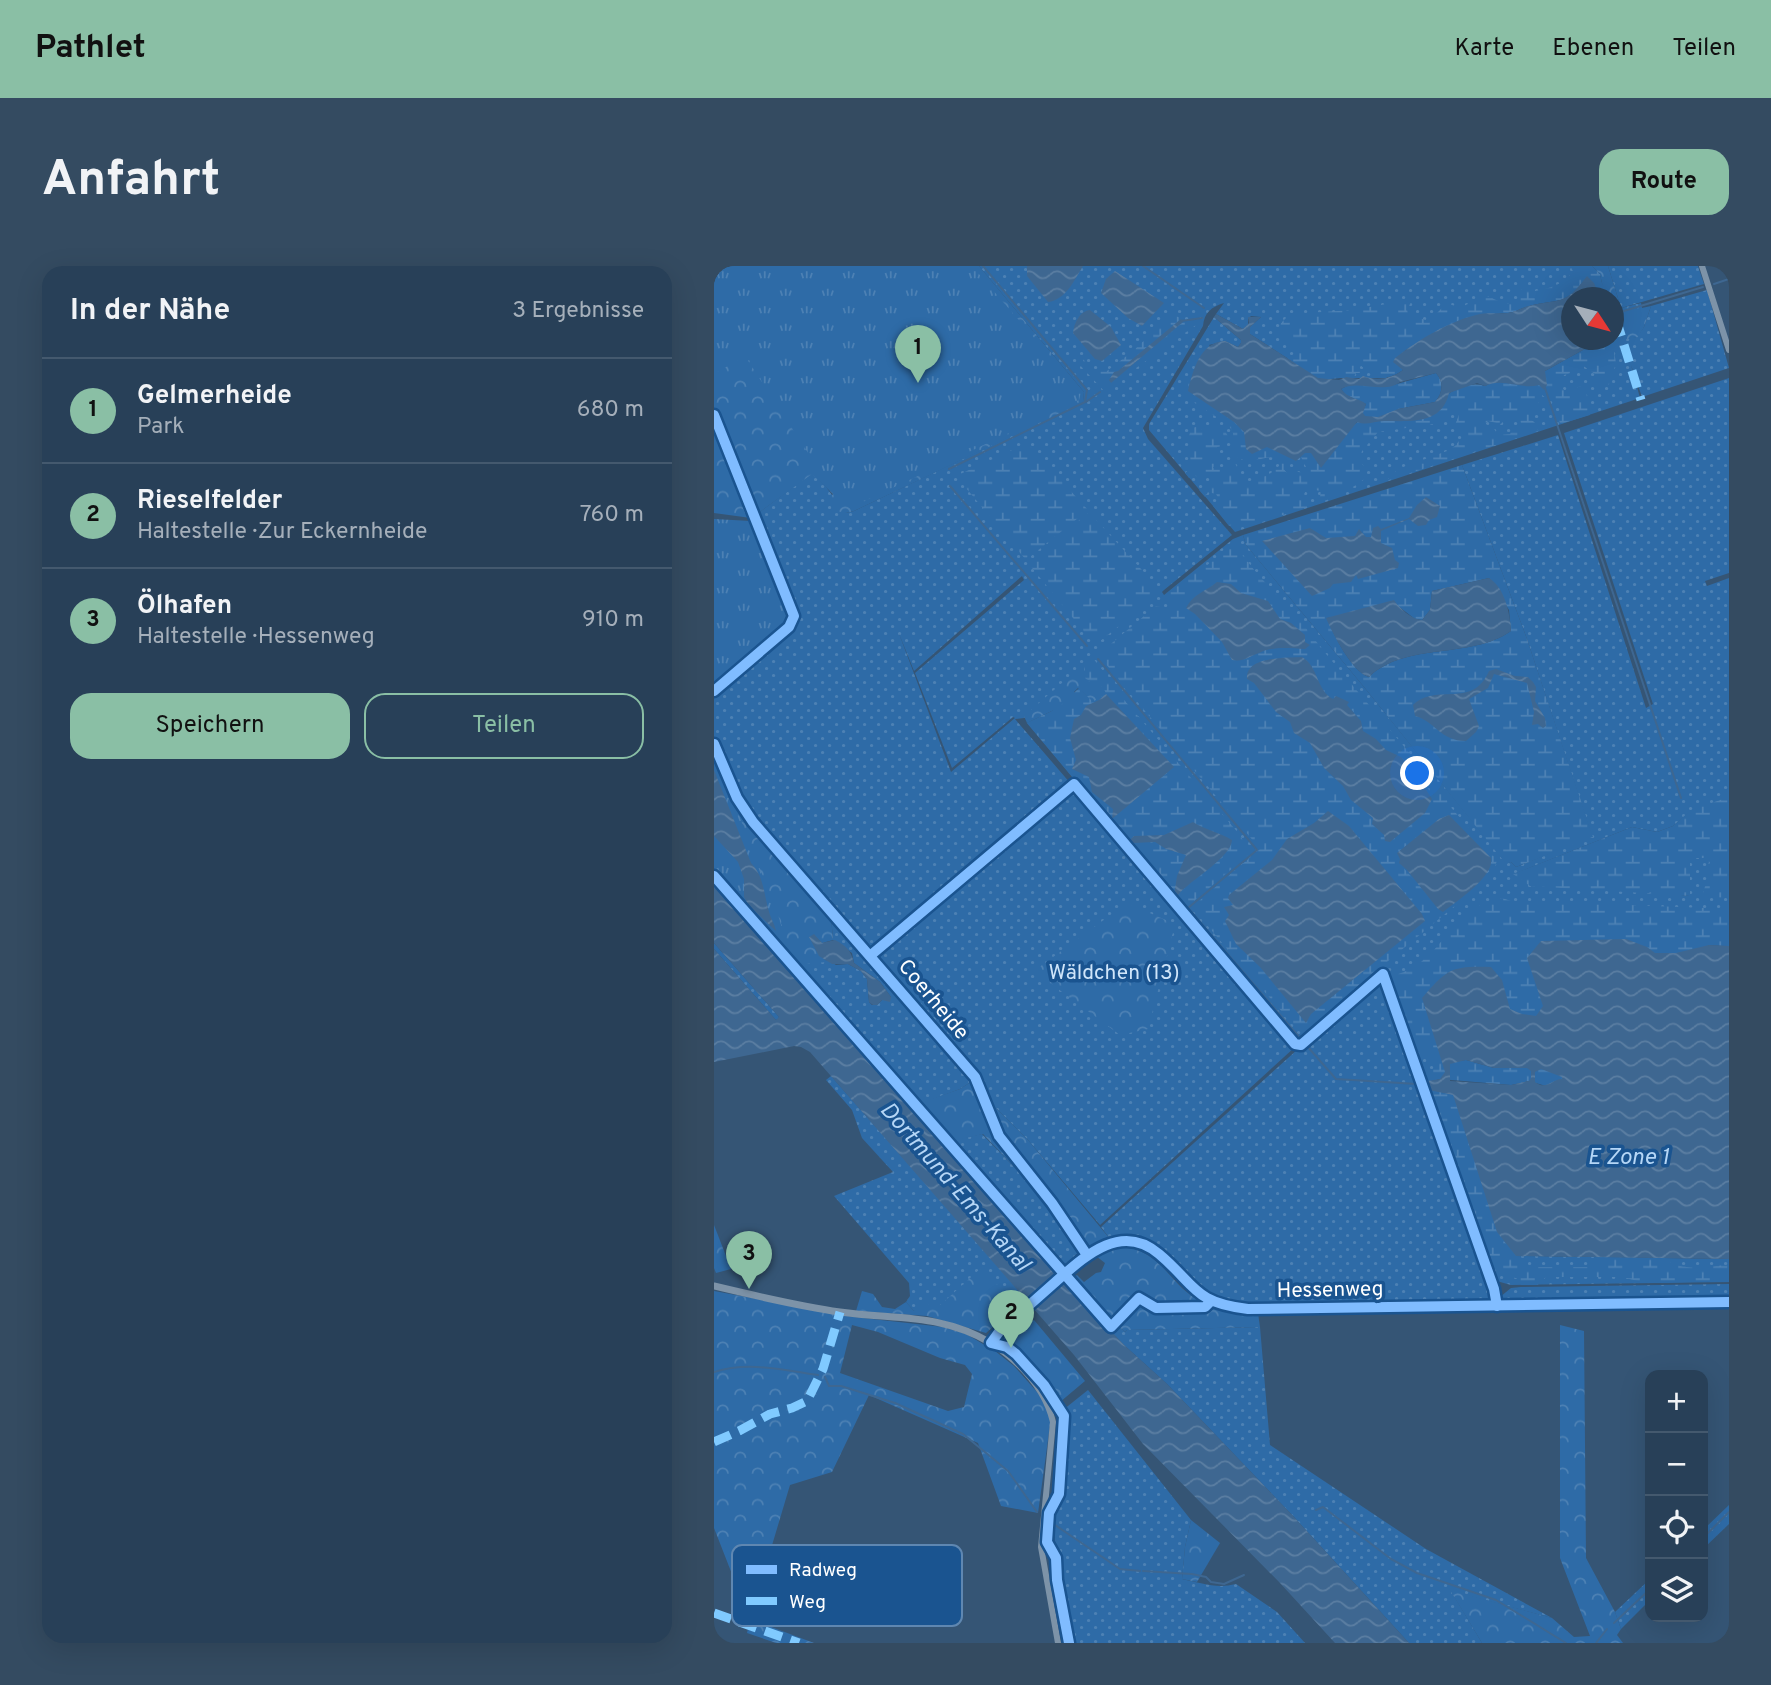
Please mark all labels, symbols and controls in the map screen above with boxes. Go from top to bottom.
text: Pathlet [35,28,146,70]
text: Karte [1454,34,1514,64]
text: Ebenen [1552,34,1634,64]
text: Teilen [1672,34,1736,64]
button: Route [1599,149,1729,215]
text: Anfahrt [42,151,220,213]
north arrow [1561,287,1624,350]
text: In der Nähe [70,293,230,330]
text: 3 Ergebnisse [512,297,644,326]
pin: 1 [895,325,941,383]
text: Gelmerheide [137,380,292,413]
text: 1 [88,396,98,425]
text: 680 m [577,396,644,425]
text: Park [137,413,184,442]
text: Rieselfelder [137,485,282,518]
text: 2 [86,501,100,530]
text: 760 m [580,501,644,530]
text: Haltestelle · Zur Eckernheide [137,518,427,547]
text: Ölhafen [137,590,232,623]
text: 3 [86,606,100,635]
text: 910 m [582,606,644,635]
text: Haltestelle · Hessenweg [137,623,375,652]
button: Speichern [70,693,350,759]
button: Teilen [364,693,644,759]
your location [1400,756,1434,790]
street label: Coerheide [891,954,974,1046]
park label: Wäldchen (13) [1048,960,1180,987]
water label: Dortmund-Ems-Kanal [873,1097,1036,1279]
water label: E Zone 1 [1587,1144,1670,1173]
pin: 3 [726,1231,772,1289]
street label: Hessenweg [1276,1276,1384,1305]
pin: 2 [988,1290,1034,1348]
map controls [1645,1370,1708,1622]
button: + [1645,1370,1708,1433]
button: − [1645,1433,1708,1496]
button: locate [1645,1496,1708,1559]
legend [732,1545,962,1626]
text: Radweg [789,1559,857,1583]
button: layers [1645,1559,1708,1622]
text: Weg [789,1591,826,1615]

